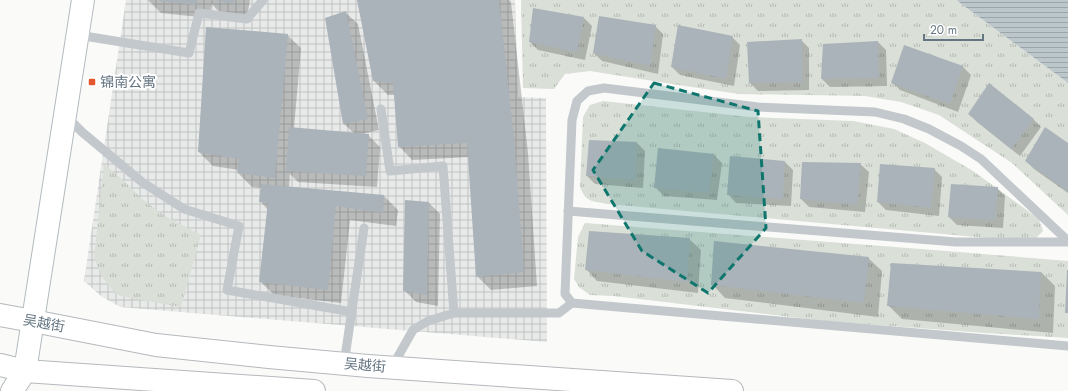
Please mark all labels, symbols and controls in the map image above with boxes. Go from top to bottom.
scale bar [924,16,983,42]
text: 20 m [930,21,957,39]
place label: 锦南公寓 [100,72,156,92]
marker: 锦南公寓 [87,77,97,87]
street label: 吴越街 [22,310,66,336]
street label: 吴越街 [343,353,387,377]

